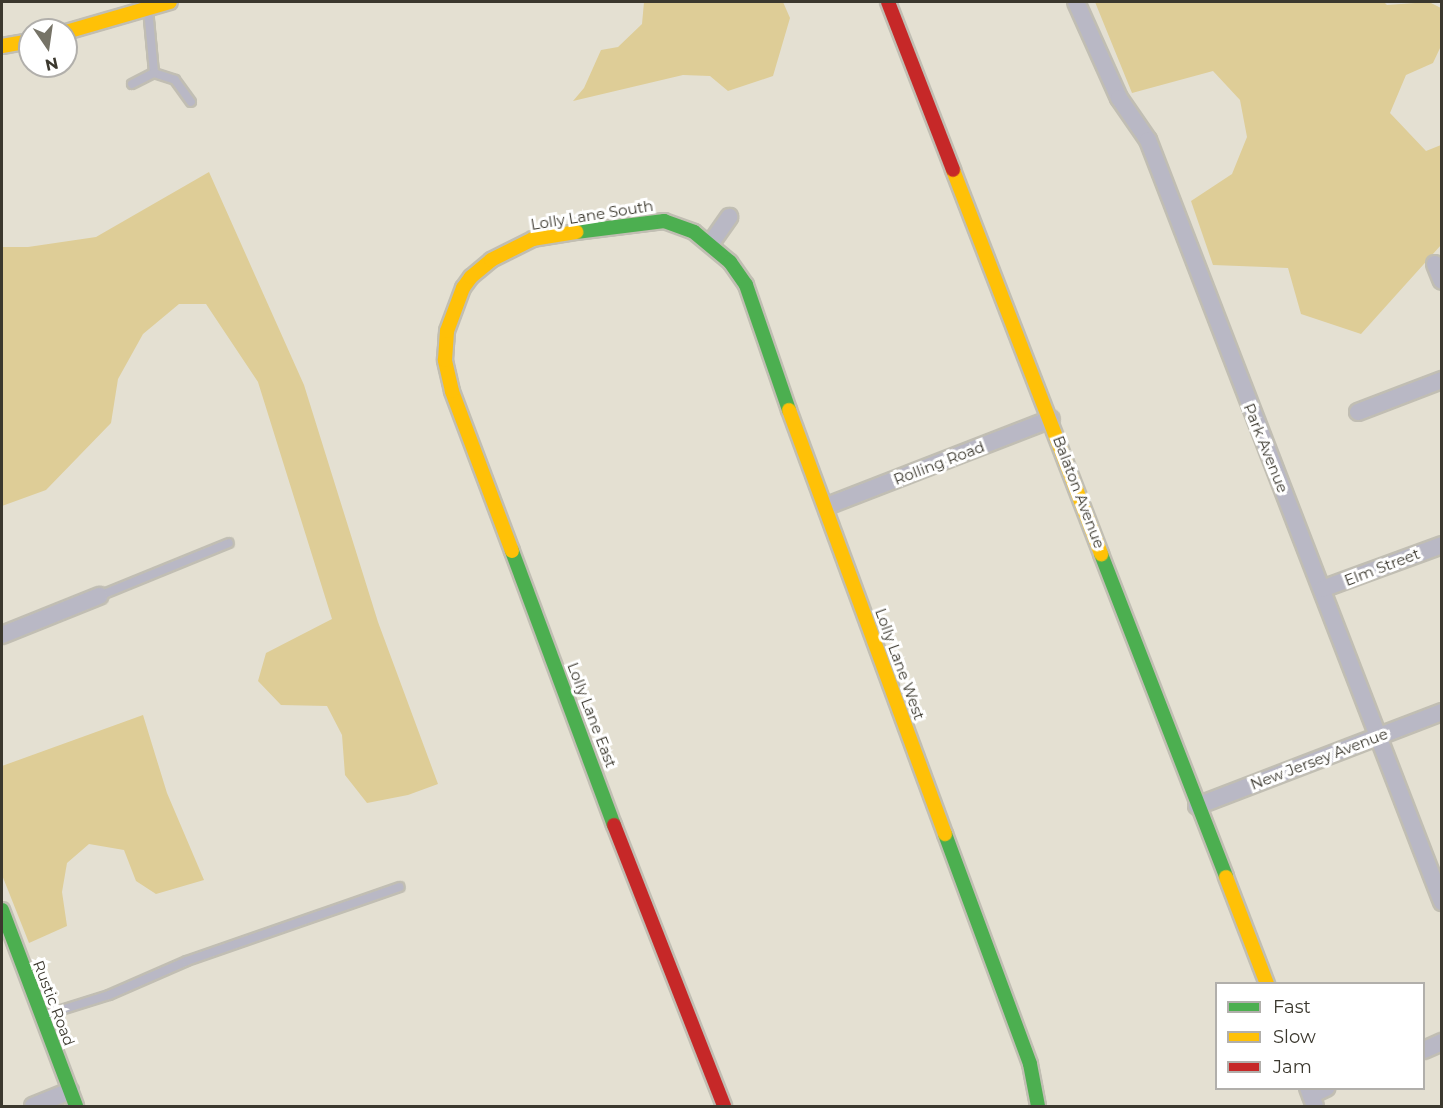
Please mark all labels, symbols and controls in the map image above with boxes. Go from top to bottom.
north arrow [18,18,78,78]
text: N [43,53,60,75]
street label: Lolly Lane South [529,196,655,234]
street label: Park Avenue [1240,401,1292,495]
street label: Balaton Avenue [1049,433,1109,551]
street label: Rolling Road [891,437,987,489]
street label: Elm Street [1342,544,1422,590]
street label: Lolly Lane West [871,606,929,722]
street label: Lolly Lane East [564,660,620,770]
street label: New Jersey Avenue [1248,724,1390,794]
street label: Rustic Road [29,958,79,1048]
legend [1215,982,1425,1090]
text: Fast [1273,996,1311,1018]
text: Slow [1273,1026,1316,1048]
text: Jam [1273,1056,1312,1078]

